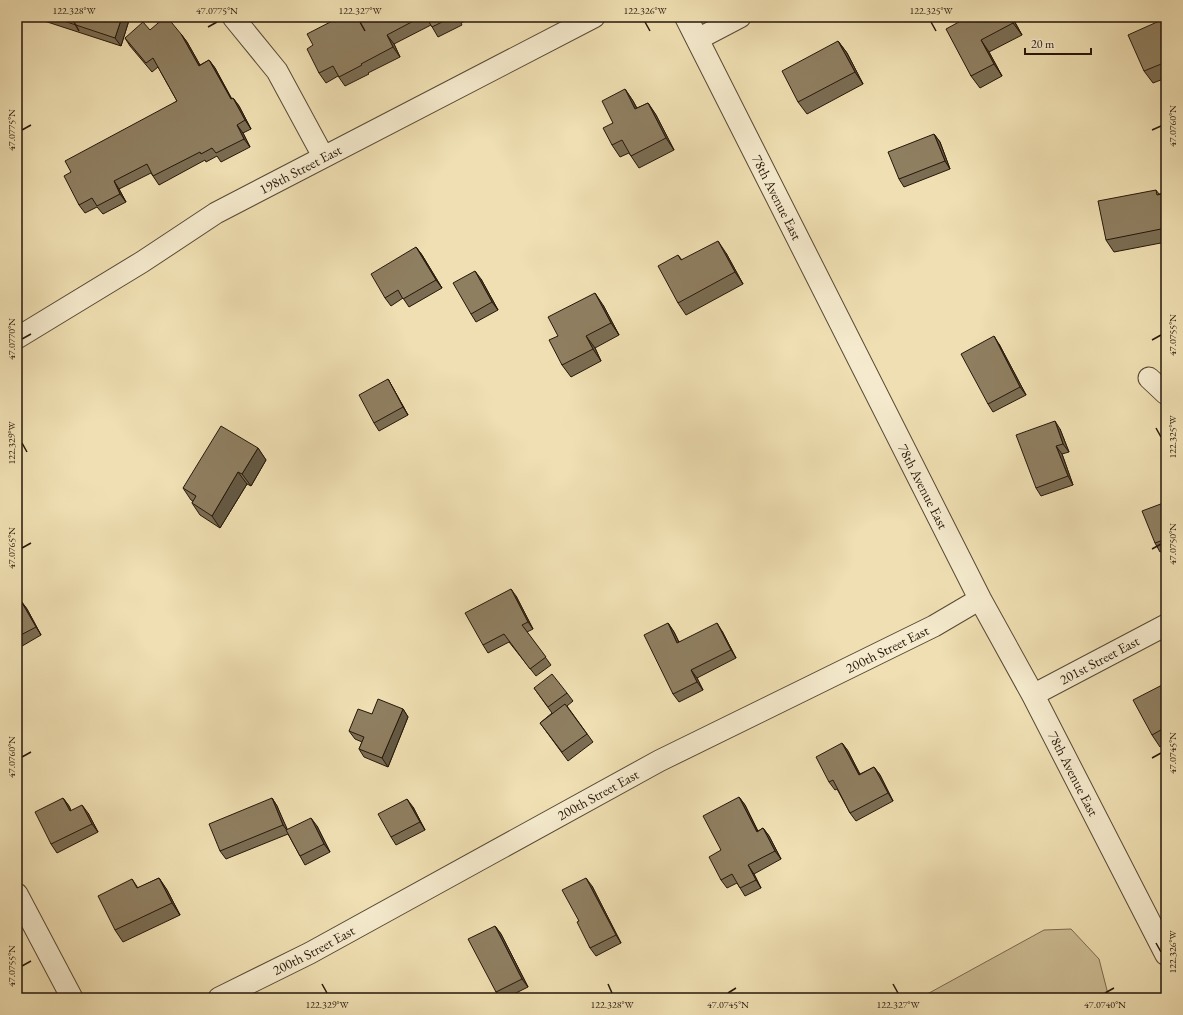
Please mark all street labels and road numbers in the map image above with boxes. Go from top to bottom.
street label: 198th Street East [256,140,345,198]
street label: 78th Avenue East [748,152,806,243]
street label: 78th Avenue East [894,441,952,533]
street label: 200th Street East [843,621,932,677]
street label: 201st Street East [1056,631,1143,688]
street label: 78th Avenue East [1044,728,1103,820]
street label: 200th Street East [554,765,642,824]
street label: 200th Street East [270,921,358,979]

